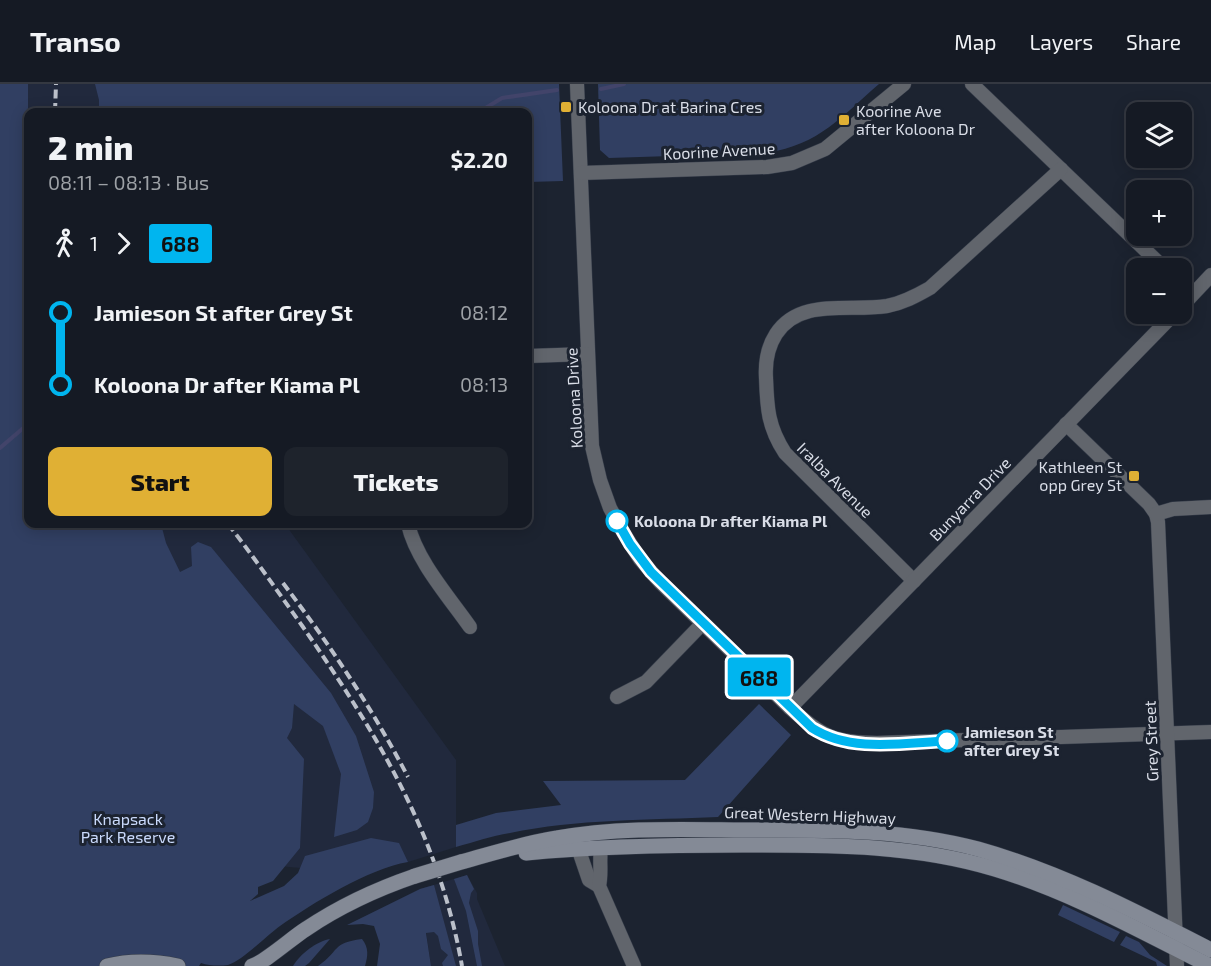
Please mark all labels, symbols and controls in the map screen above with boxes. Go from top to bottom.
text: Transo [30,24,121,58]
text: Map [954,29,996,54]
text: Layers [1029,29,1093,54]
text: Share [1126,29,1181,54]
place label: Koloona Dr at Barina Cres [578,97,762,116]
marker: Koloona Dr at Barina Cres [559,100,573,114]
place label: Koorine Ave after Koloona Dr [856,101,976,138]
map controls [1126,102,1192,324]
button: layers [1126,102,1192,168]
marker: Koorine Ave after Koloona Dr [837,113,851,127]
text: 2 min [48,127,133,167]
street label: Koorine Avenue [662,138,776,163]
text: $2.20 [450,146,508,172]
text: 08:11 – 08:13 · Bus [48,170,209,194]
button: + [1126,180,1192,246]
icon: walk [48,227,81,260]
icon: forward [107,227,140,260]
text: 1 [90,231,98,255]
text: 688 [161,231,200,256]
button: − [1126,258,1192,324]
text: Jamieson St after Grey St [94,299,353,325]
text: 08:12 [460,300,508,324]
street label: Koloona Drive [561,347,586,449]
text: Koloona Dr after Kiama Pl [94,371,360,397]
text: 08:13 [460,372,508,396]
street label: Iralba Avenue [794,438,877,521]
button: Start [48,447,272,516]
button: Tickets [284,447,508,516]
street label: Bunyarra Drive [925,453,1014,544]
place label: Kathleen St opp Grey St [1039,457,1122,494]
marker: Kathleen St opp Grey St [1127,469,1141,483]
marker: Koloona Dr after Kiama Pl [606,510,628,532]
place label: Koloona Dr after Kiama Pl [634,511,828,530]
line badge: 688 [724,658,794,696]
text: 688 [740,665,778,690]
street label: Grey Street [1140,700,1161,782]
place label: Jamieson St after Grey St [964,722,1060,760]
marker: Jamieson St after Grey St [936,730,958,752]
street label: Great Western Highway [724,802,897,827]
park label: Knapsack Park Reserve [81,809,175,846]

